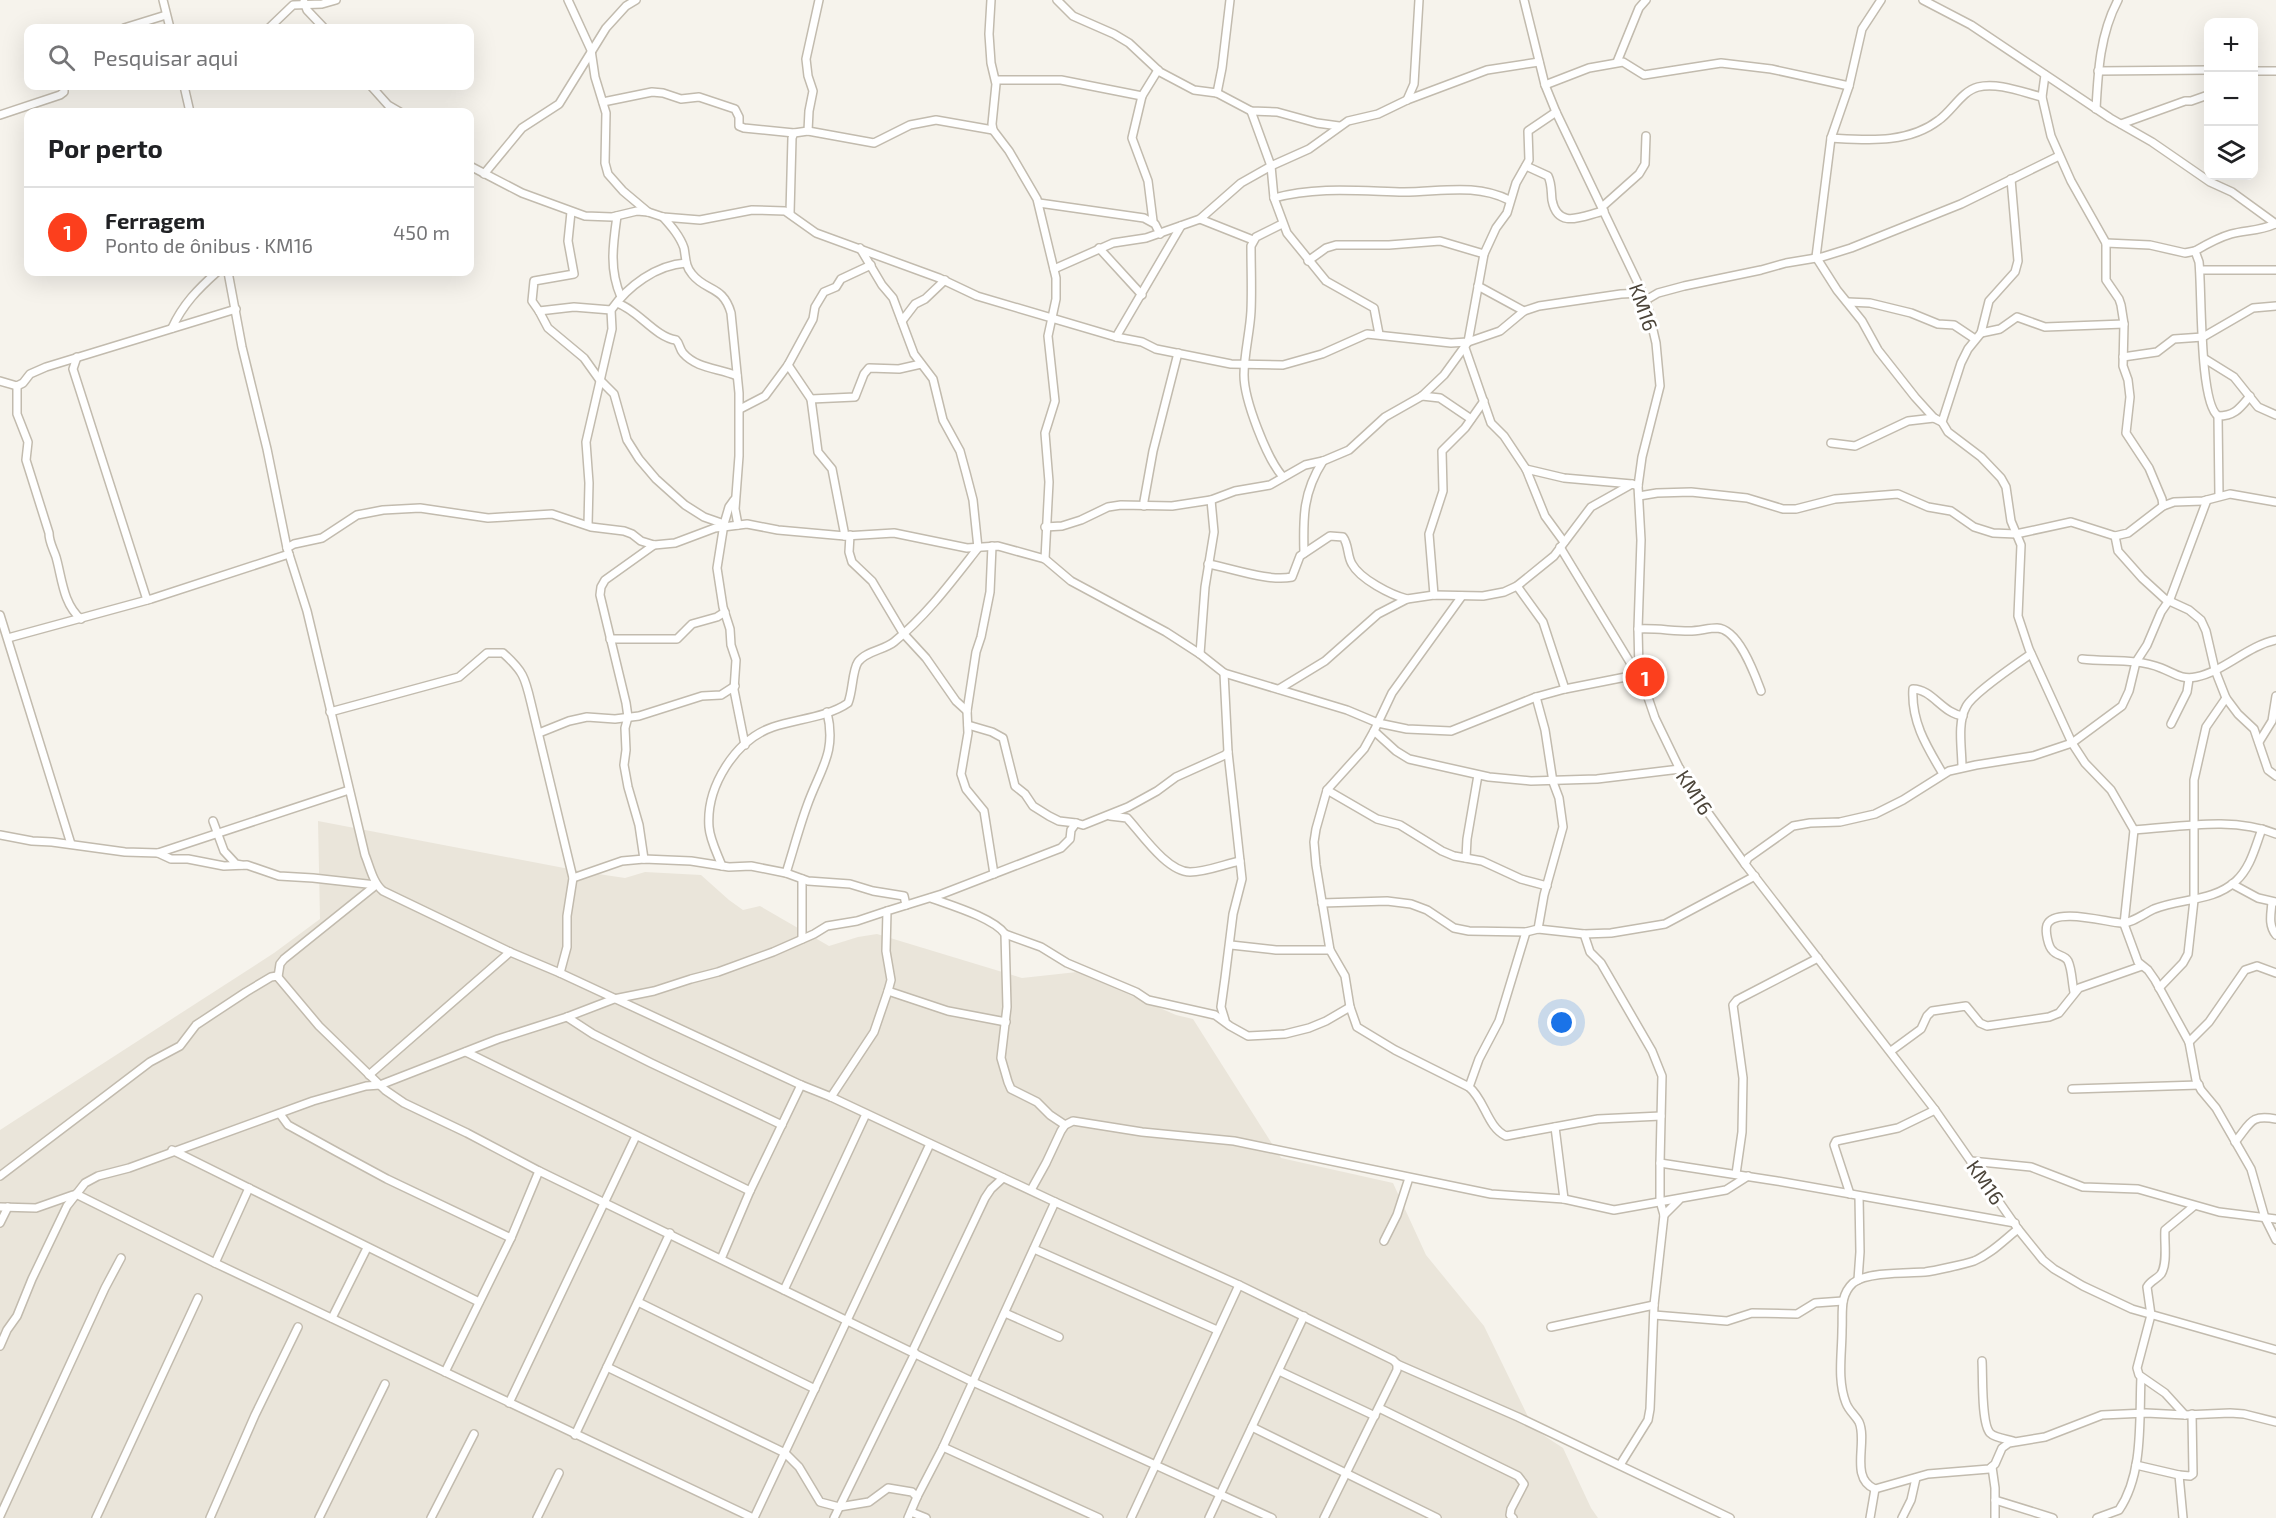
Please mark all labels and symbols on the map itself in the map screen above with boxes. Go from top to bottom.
street label: KM16 [1625,280,1663,334]
pin: 1 [1626,654,1664,700]
street label: KM16 [1672,765,1718,819]
your location [1547,1008,1576,1037]
street label: KM16 [1962,1155,2010,1209]

